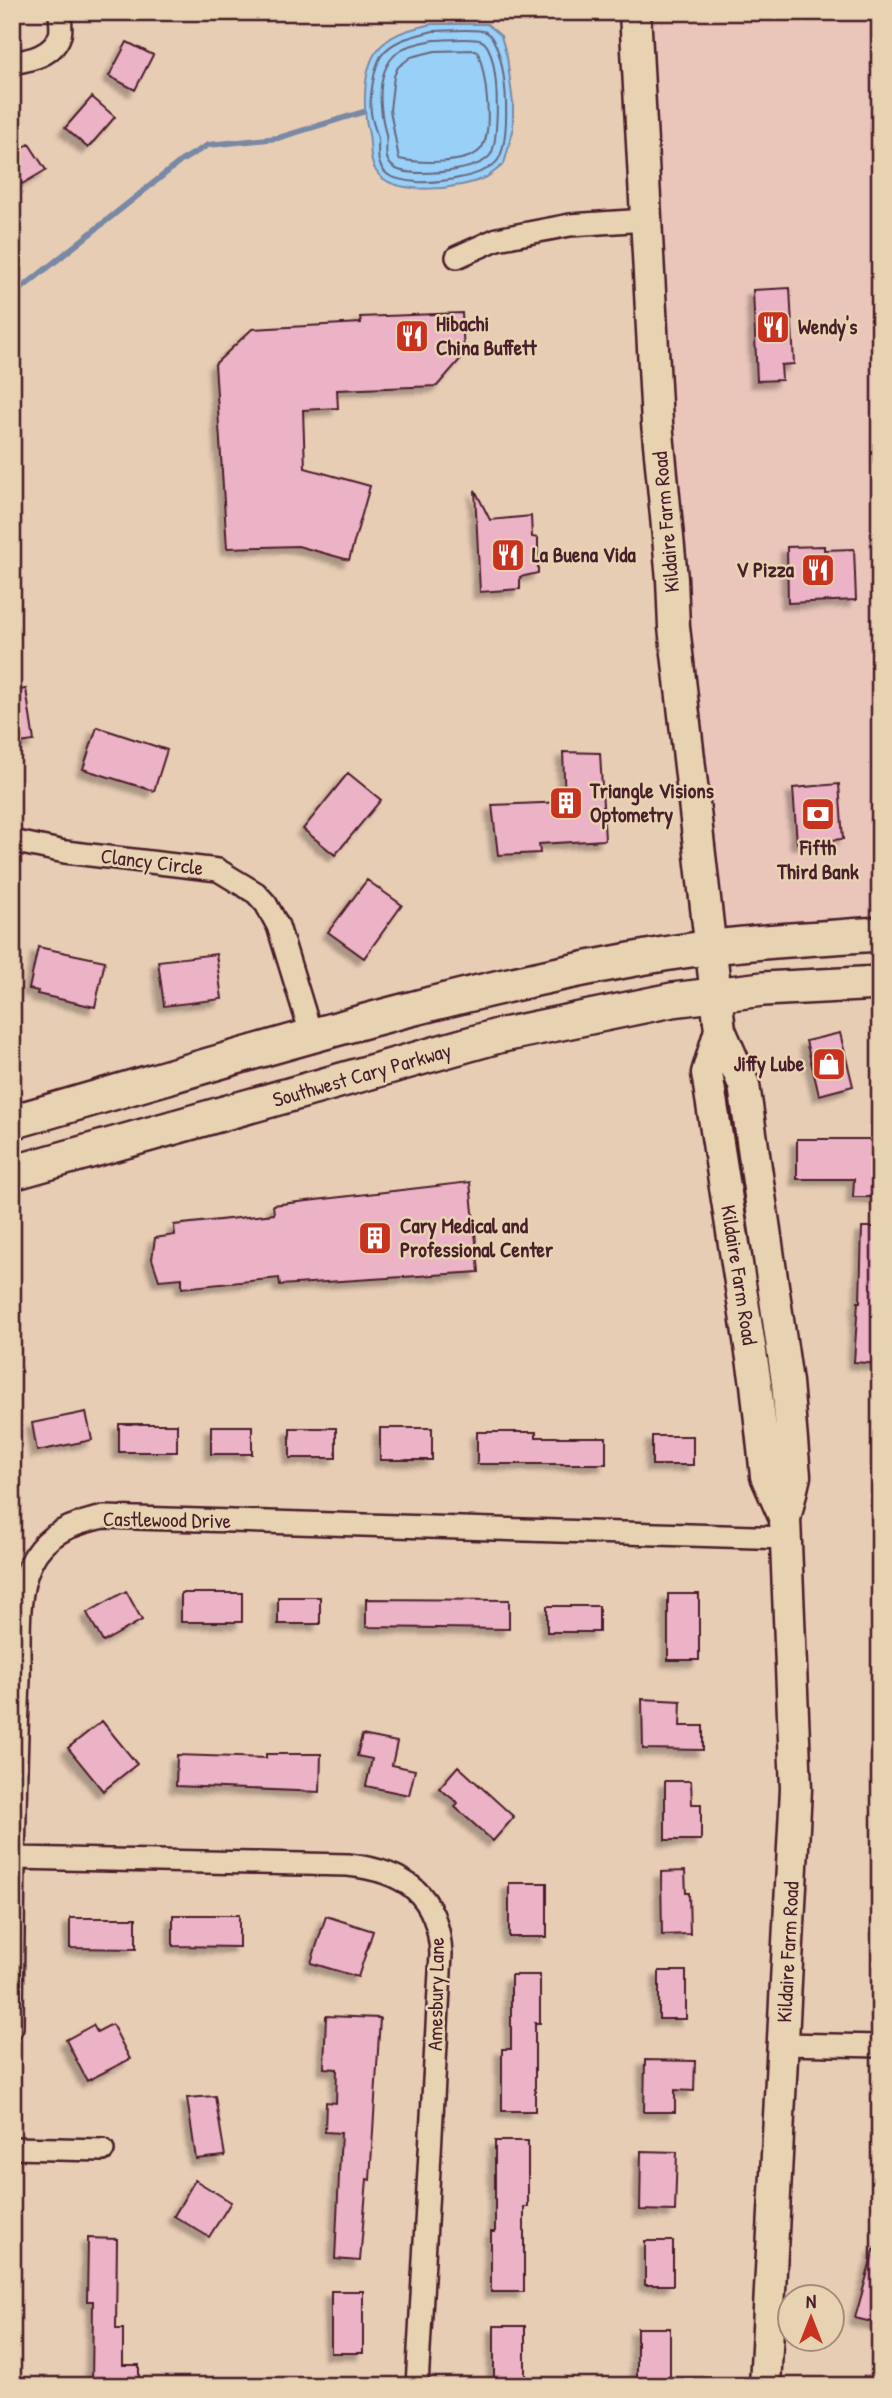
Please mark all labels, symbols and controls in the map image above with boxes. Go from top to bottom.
restaurant icon: Wendy's [754,308,792,346]
place label: Hibachi China Buffett [436,309,537,362]
place label: Wendy's [798,312,857,342]
restaurant icon: Hibachi China Buffett [393,317,431,355]
street label: Kildaire Farm Road [645,450,686,594]
restaurant icon: La Buena Vida [489,536,527,574]
place label: La Buena Vida [532,540,637,569]
restaurant icon: V Pizza [799,551,837,589]
place label: V Pizza [736,555,795,584]
place label: Triangle Visions Optometry [589,776,714,830]
building icon: Triangle Visions Optometry [547,784,585,822]
bank icon: Fifth Third Bank [799,795,837,833]
place label: Fifth Third Bank [776,833,859,886]
street label: Clancy Circle [99,841,205,882]
street label: Southwest Cary Parkway [269,1035,455,1114]
shop icon: Jiffy Lube [810,1045,848,1083]
place label: Jiffy Lube [734,1049,805,1079]
street label: Kildaire Farm Road [714,1203,765,1347]
place label: Cary Medical and Professional Center [400,1211,554,1264]
building icon: Cary Medical and Professional Center [356,1219,394,1257]
street label: Castlewood Drive [103,1504,231,1535]
street label: Kildaire Farm Road [769,1881,806,2023]
street label: Amesbury Lane [420,1937,451,2051]
north arrow [776,2282,846,2352]
text: N [806,2288,816,2314]

